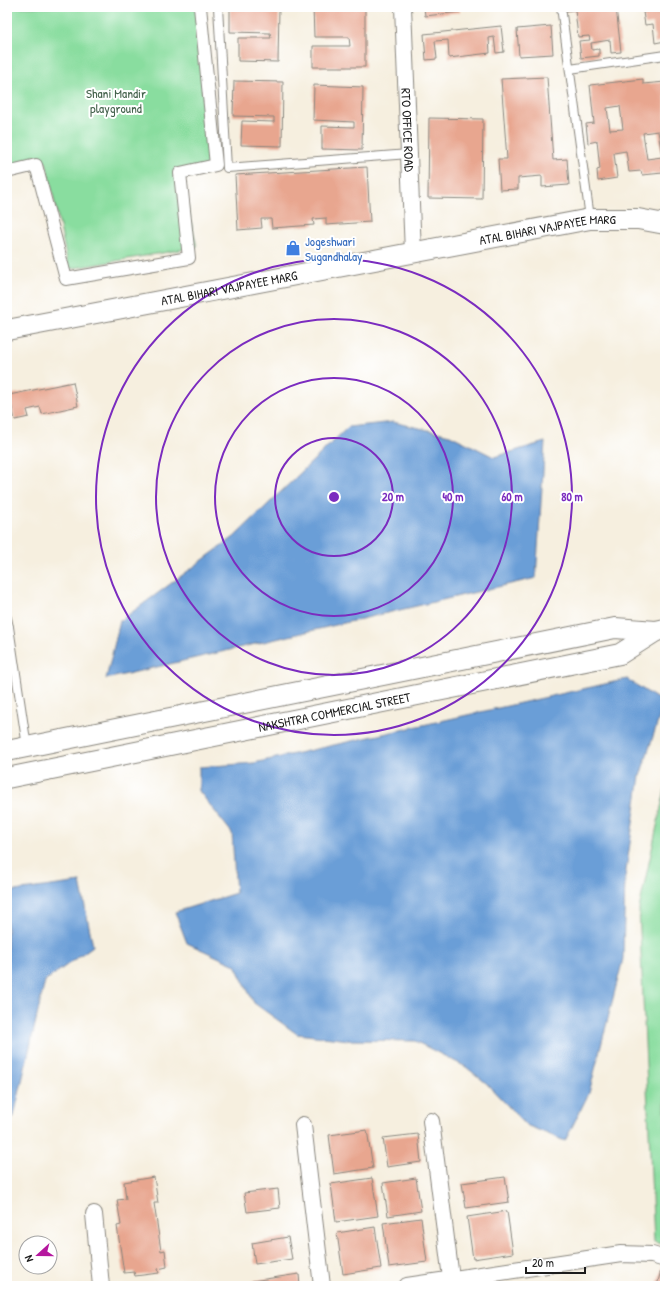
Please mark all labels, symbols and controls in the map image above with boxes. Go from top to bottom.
park label: Shani Mandir playground [86,84,146,117]
street label: RTO OFFICE ROAD [397,88,419,173]
street label: ATAL BIHARI VAJPAYEE MARG [478,210,616,249]
place label: Jogeshwari Sugandhalay [305,232,363,265]
shop icon: Jogeshwari Sugandhalay [284,239,302,257]
street label: ATAL BIHARI VAJPAYEE MARG [159,266,299,310]
text: 20 m [382,488,404,505]
text: 40 m [443,488,463,505]
text: 60 m [501,488,523,505]
text: 80 m [561,488,583,505]
centre of rings [327,490,341,504]
street label: NAKSHTRA COMMERCIAL STREET [257,687,413,736]
north arrow [18,1235,58,1275]
scale bar [526,1249,585,1275]
text: N [21,1253,36,1264]
text: 20 m [532,1254,554,1271]

